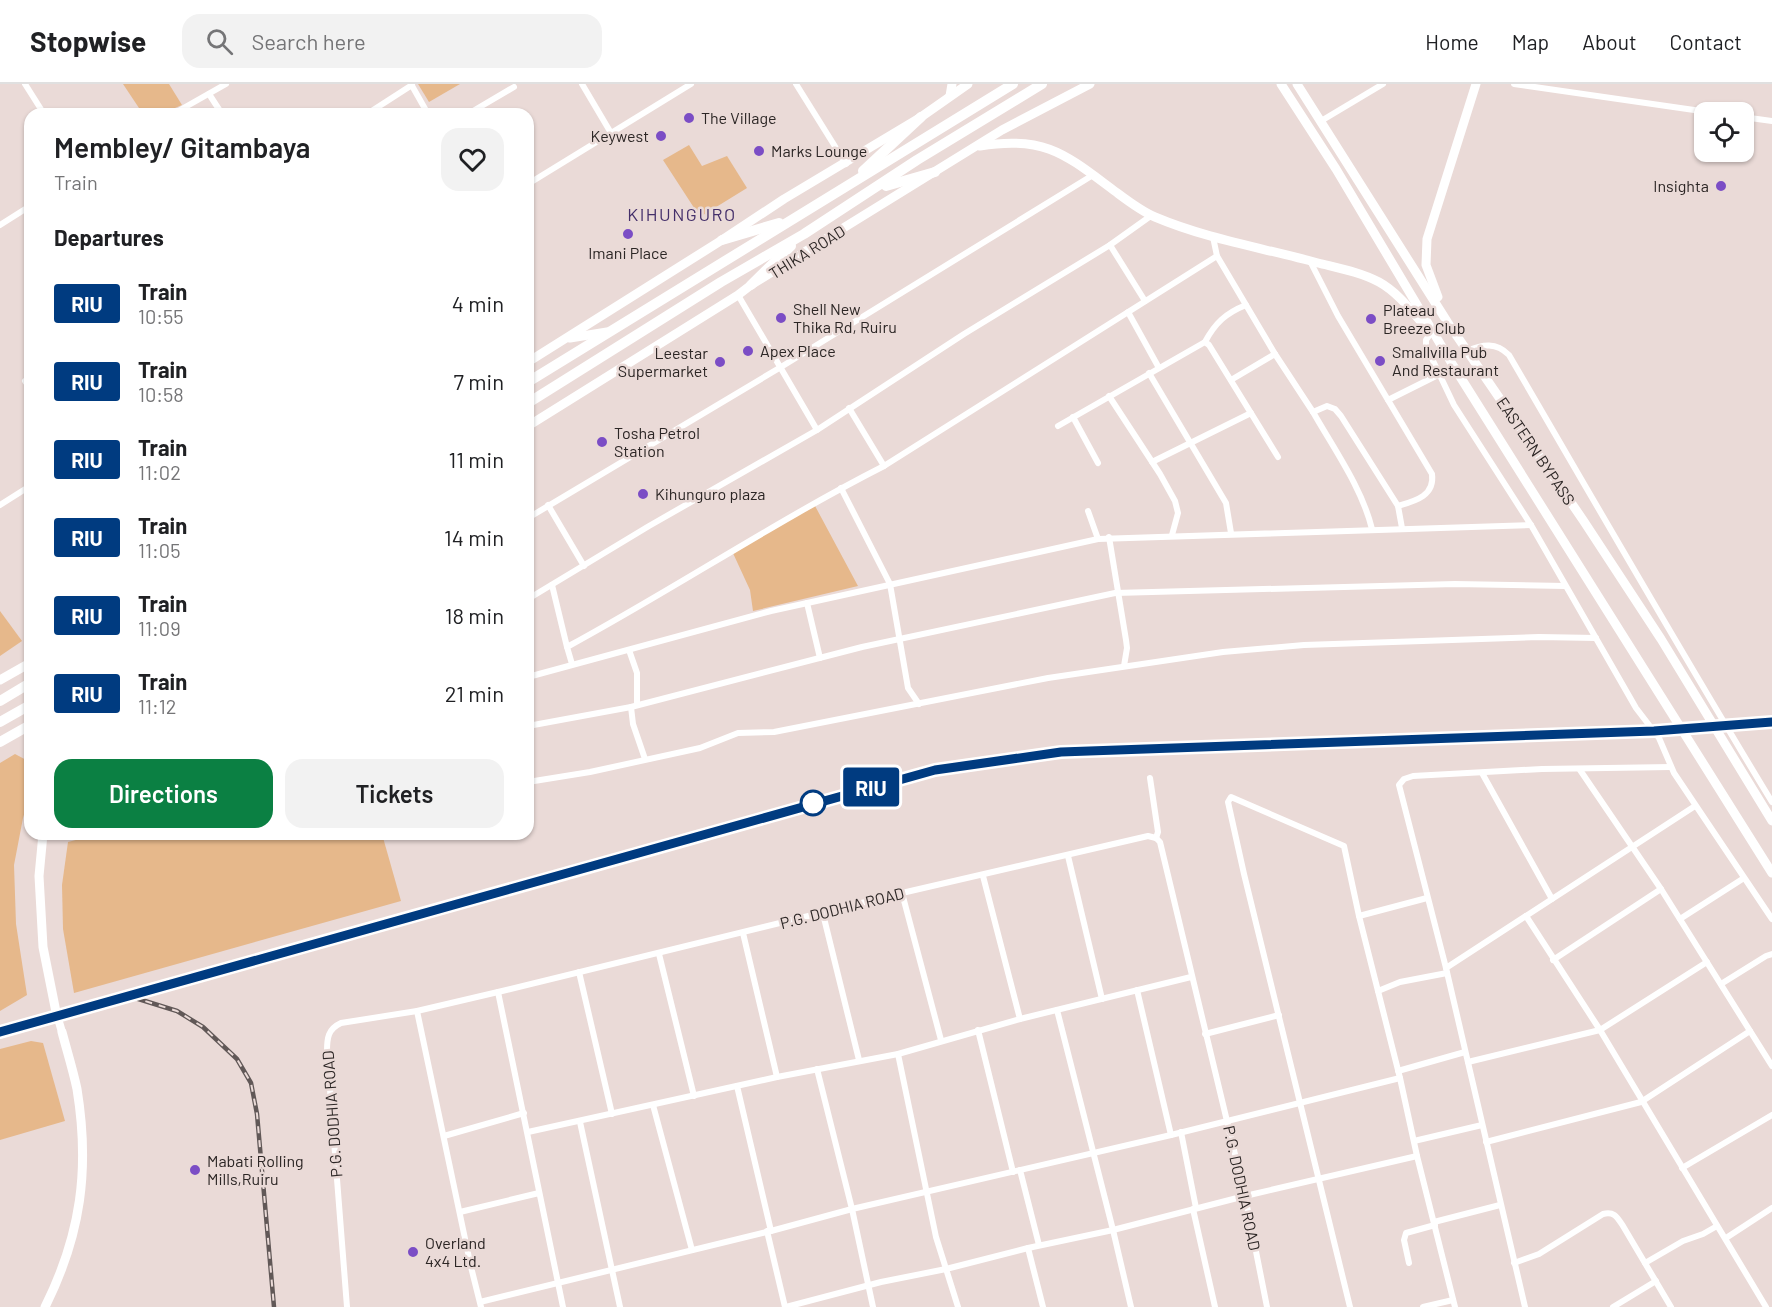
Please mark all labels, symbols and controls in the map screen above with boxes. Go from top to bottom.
search box [182,14,602,68]
text: Stopwise [30,24,146,58]
icon: search [203,25,236,58]
text: Search here [251,28,366,54]
text: Home [1425,29,1479,54]
text: Map [1512,29,1549,54]
text: About [1582,29,1637,54]
text: Contact [1670,29,1742,54]
map controls [1694,102,1754,162]
button: locate [1694,102,1754,162]
place label: The Village [701,108,776,127]
marker: The Village [682,111,696,125]
place label: Keywest [591,126,649,145]
button: heart [441,128,504,191]
marker: Keywest [654,129,668,143]
text: Membley/ Gitambaya [54,130,310,164]
place label: Marks Lounge [771,141,867,160]
marker: Marks Lounge [752,144,766,158]
text: Train [54,170,98,194]
place label: Insighta [1653,176,1709,195]
marker: Insighta [1714,179,1728,193]
district label: KIHUNGURO [627,203,737,225]
street label: THIKA ROAD [765,221,848,282]
text: Departures [54,224,164,250]
marker: Imani Place [621,227,635,241]
place label: Imani Place [588,243,668,262]
text: Train [138,278,187,304]
text: 4 min [452,290,504,316]
text: RIU [71,291,103,316]
place label: Shell New Thika Rd, Ruiru [793,299,897,336]
place label: Plateau Breeze Club [1383,300,1465,337]
text: 10:55 [138,304,184,328]
marker: Shell New Thika Rd, Ruiru [774,311,788,325]
marker: Plateau Breeze Club [1364,312,1378,326]
place label: Apex Place [760,341,836,360]
place label: Smallvilla Pub And Restaurant [1392,342,1499,379]
place label: Leestar Supermarket [618,343,708,380]
marker: Apex Place [741,344,755,358]
marker: Smallvilla Pub And Restaurant [1373,354,1387,368]
marker: Leestar Supermarket [713,355,727,369]
text: Train [138,356,187,382]
text: 7 min [454,368,504,394]
text: RIU [71,369,103,394]
text: 10:58 [138,382,184,406]
street label: EASTERN BYPASS [1493,393,1580,508]
place label: Tosha Petrol Station [614,423,700,460]
text: Train [138,434,187,460]
marker: Tosha Petrol Station [595,435,609,449]
text: 11 min [448,446,504,472]
text: RIU [71,447,103,472]
text: 11:02 [138,460,181,484]
place label: Kihunguro plaza [655,484,765,503]
marker: Kihunguro plaza [636,487,650,501]
text: Train [138,512,187,538]
text: 14 min [444,524,504,550]
text: RIU [71,525,103,550]
text: 11:05 [138,538,180,562]
text: Train [138,590,187,616]
text: 18 min [445,602,504,628]
text: RIU [71,603,103,628]
text: 11:09 [138,616,181,640]
text: Train [138,668,187,694]
text: 21 min [445,680,504,706]
text: RIU [71,681,103,706]
text: 11:12 [138,694,177,718]
button: Directions [54,759,273,828]
button: Tickets [285,759,504,828]
line badge: RIU [836,768,906,806]
text: RIU [855,775,887,800]
unlabelled marker [800,790,826,816]
street label: P.G. DODHIA ROAD [778,883,906,932]
street label: P.G. DODHIA ROAD [318,1050,345,1178]
street label: P.G. DODHIA ROAD [1220,1124,1265,1252]
place label: Mabati Rolling Mills,Ruiru [207,1151,304,1188]
marker: Mabati Rolling Mills,Ruiru [188,1163,202,1177]
place label: Overland 4x4 Ltd. [425,1233,486,1270]
marker: Overland 4x4 Ltd. [406,1245,420,1259]

